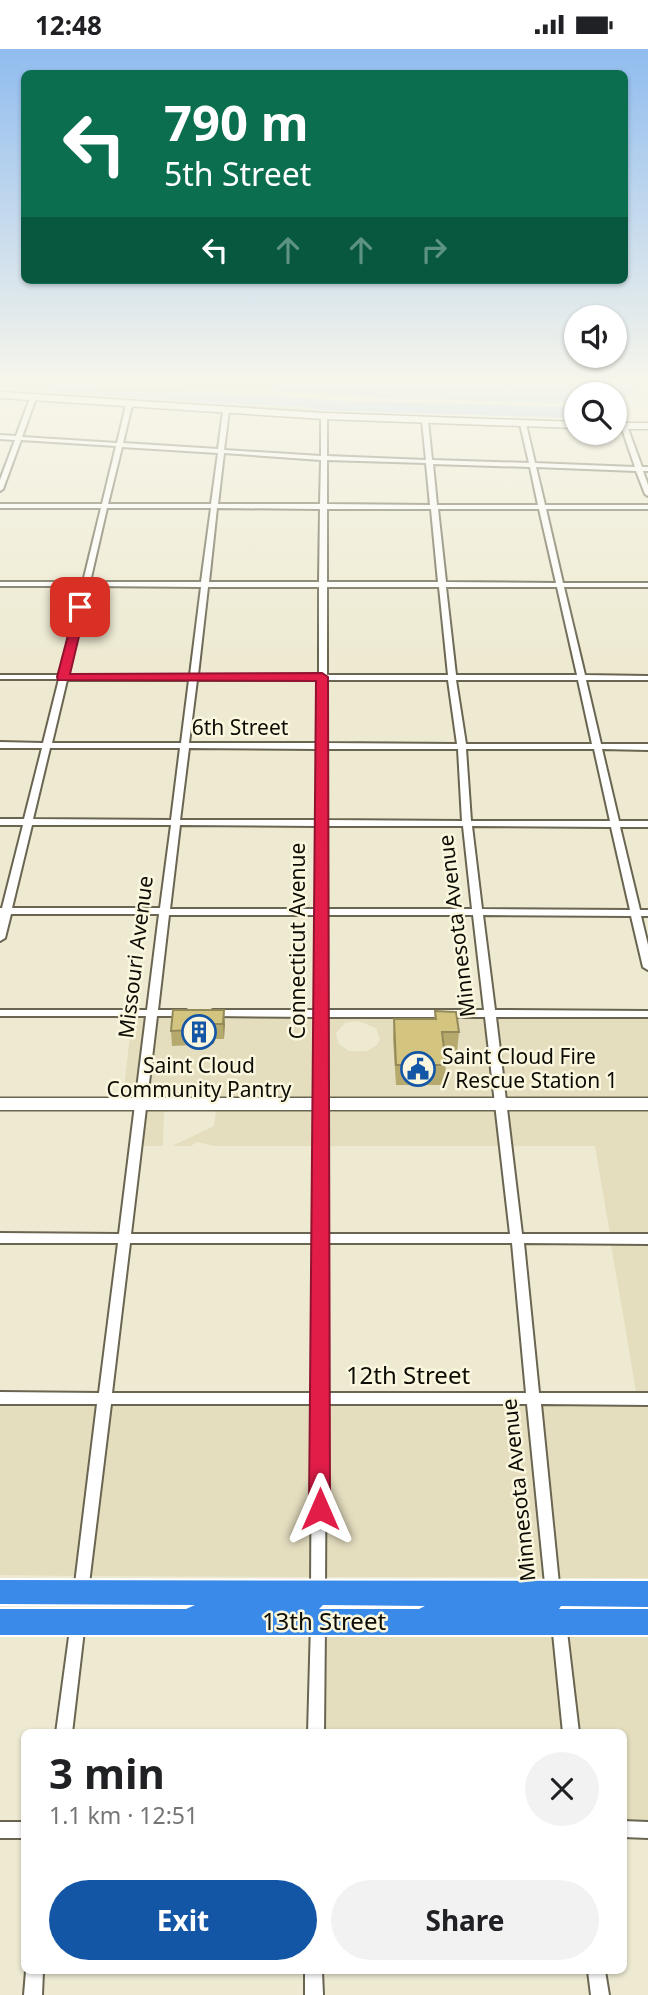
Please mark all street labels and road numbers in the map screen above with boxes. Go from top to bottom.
street label: 6th Street [192,713,289,741]
street label: Minnesota Avenue [431,833,481,1019]
street label: Connecticut Avenue [283,843,311,1039]
street label: Missouri Avenue [111,874,159,1040]
street label: 12th Street [346,1358,470,1391]
street label: Minnesota Avenue [494,1397,542,1583]
street label: 13th Street [262,1604,386,1637]

